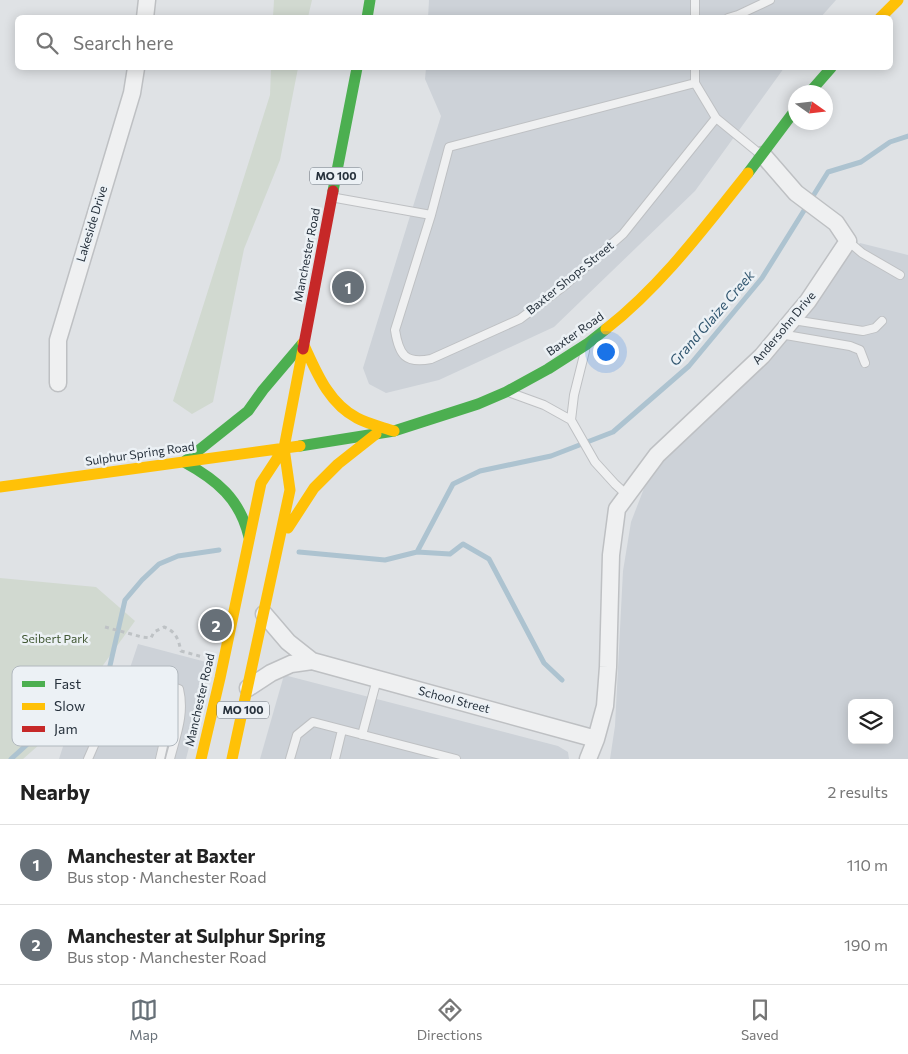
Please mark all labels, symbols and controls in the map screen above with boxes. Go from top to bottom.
search box [15,15,893,70]
icon: search [33,29,61,57]
text: Search here [73,31,173,54]
north arrow [788,85,833,130]
road number: MO 100 [310,168,362,185]
street label: Lakeside Drive [73,184,109,263]
street label: Manchester Road [290,207,322,303]
street label: Baxter Shops Street [523,238,616,317]
water label: Grand Glaize Creek [666,266,758,369]
pin: 1 [332,268,364,306]
street label: Andersohn Drive [749,288,818,367]
street label: Baxter Road [543,308,606,358]
your location [593,339,619,365]
street label: Sulphur Spring Road [84,438,195,468]
pin: 2 [200,606,232,644]
park label: Seibert Park [22,631,89,645]
street label: Manchester Road [181,652,217,748]
legend [12,666,178,746]
text: Fast [54,675,81,692]
street label: School Street [417,683,492,715]
text: Slow [54,697,85,714]
map controls [848,699,893,744]
button: layers [848,699,893,744]
road number: MO 100 [217,702,269,718]
text: Jam [54,720,78,737]
text: Nearby [20,779,90,804]
text: 2 results [827,782,888,801]
text: Manchester at Baxter [67,844,255,867]
text: 1 [32,855,40,874]
text: 110 m [847,855,888,874]
text: Bus stop · Manchester Road [67,867,266,886]
text: Manchester at Sulphur Spring [67,924,325,947]
text: 2 [31,935,41,954]
text: 190 m [844,935,888,954]
text: Bus stop · Manchester Road [67,947,266,966]
tab: Map [129,996,158,1043]
tab: Directions [417,996,482,1043]
tab: Saved [741,996,779,1043]

